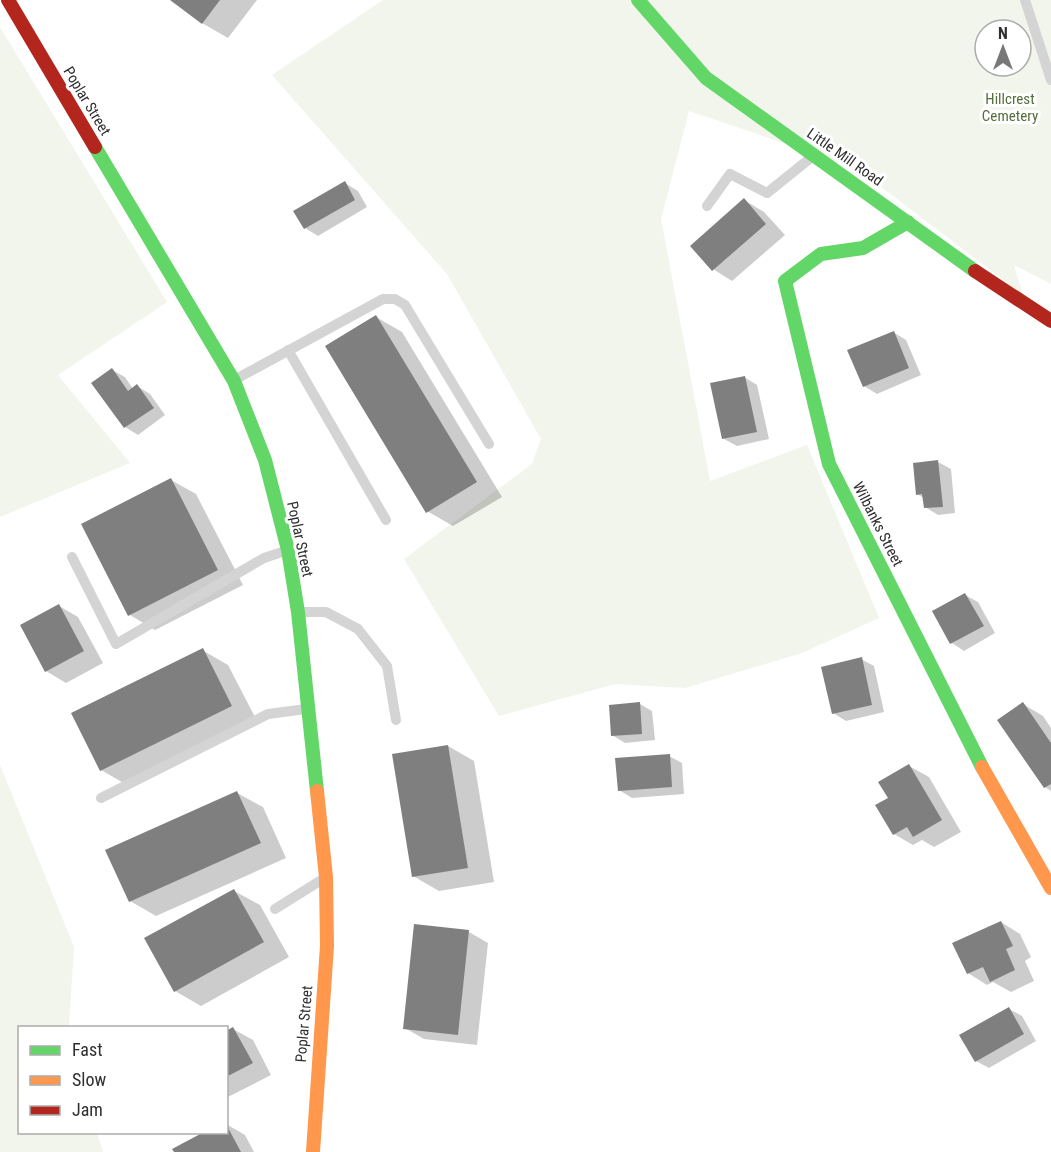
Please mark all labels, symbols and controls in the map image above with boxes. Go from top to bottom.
north arrow [973,18,1033,78]
text: N [998,24,1008,43]
street label: Poplar Street [59,63,115,139]
park label: Hillcrest Cemetery [982,90,1038,125]
street label: Little Mill Road [804,124,886,190]
street label: Wilbanks Street [849,479,907,569]
street label: Poplar Street [283,500,317,578]
street label: Poplar Street [292,985,316,1063]
legend [18,1026,228,1134]
text: Fast [72,1039,103,1060]
text: Slow [72,1069,107,1090]
text: Jam [72,1099,103,1120]

